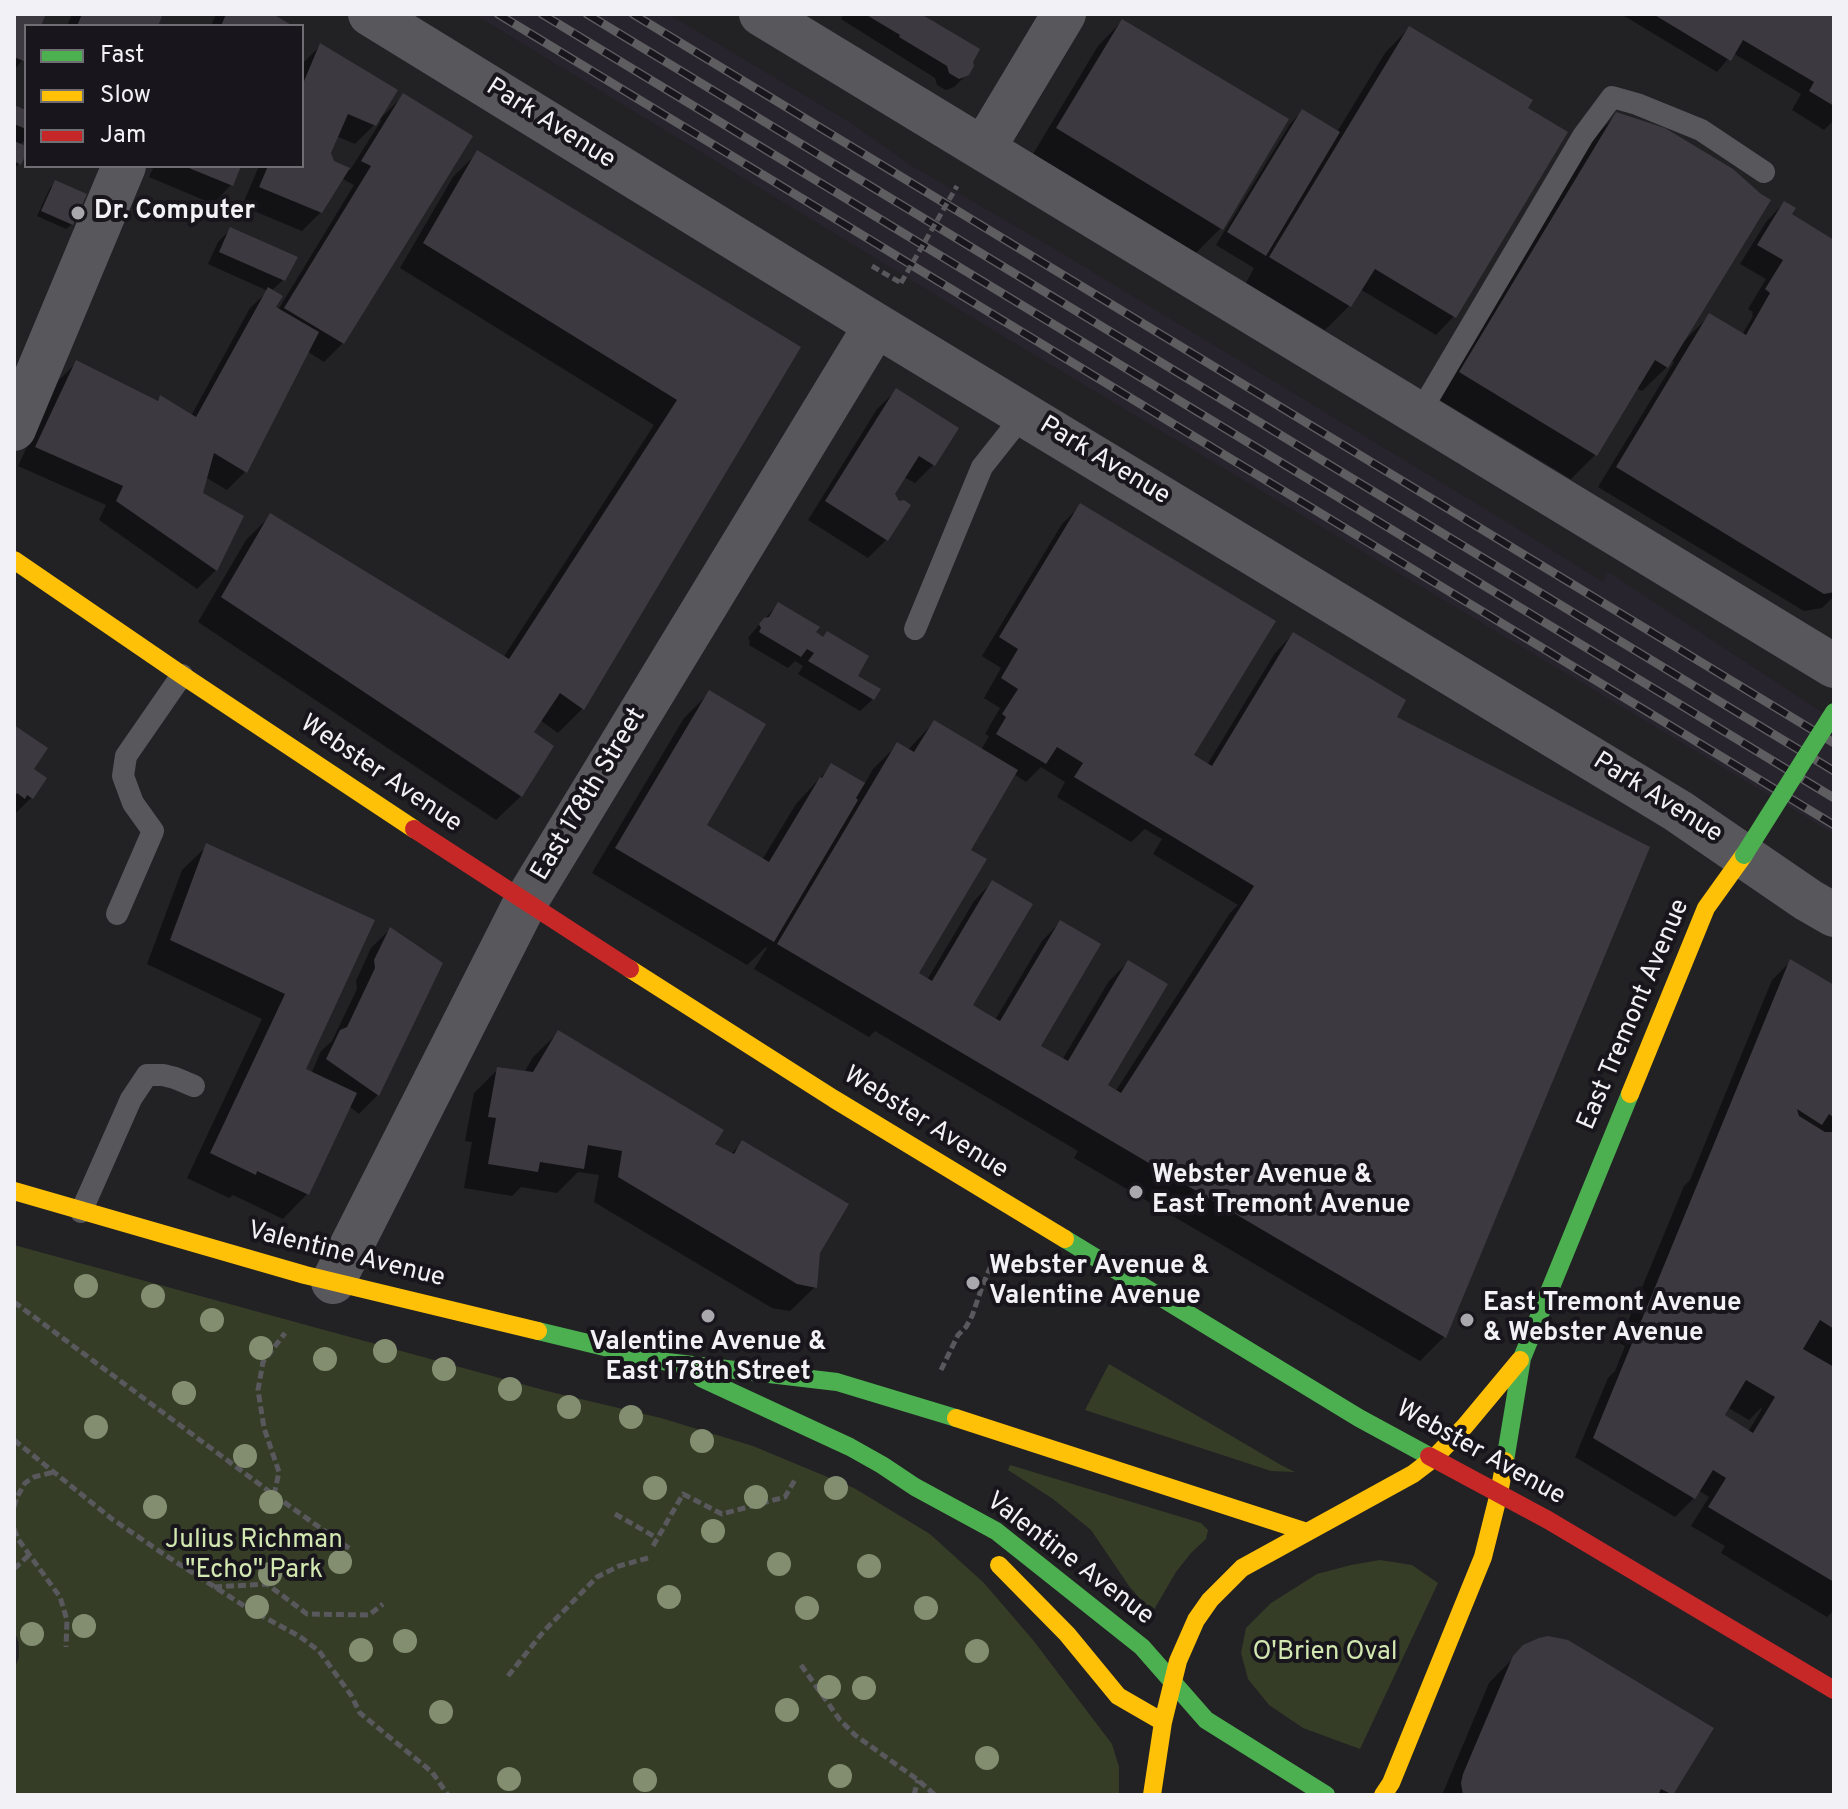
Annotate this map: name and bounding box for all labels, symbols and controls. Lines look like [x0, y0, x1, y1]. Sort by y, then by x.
legend [24, 24, 304, 168]
text: Fast [100, 41, 144, 71]
street label: Park Avenue [480, 73, 620, 177]
text: Slow [100, 81, 151, 111]
text: Jam [100, 121, 146, 151]
place label: Dr. Computer [94, 197, 255, 229]
marker: Dr. Computer [69, 204, 87, 222]
street label: Park Avenue [1033, 411, 1175, 513]
street label: East 178th Street [526, 703, 654, 887]
street label: Webster Avenue [293, 709, 467, 841]
street label: Park Avenue [1587, 747, 1727, 851]
street label: East Tremont Avenue [1572, 895, 1698, 1135]
street label: Webster Avenue [837, 1061, 1013, 1187]
place label: Webster Avenue & East Tremont Avenue [1152, 1161, 1410, 1222]
marker: Webster Avenue & East Tremont Avenue [1127, 1183, 1145, 1201]
street label: Valentine Avenue [244, 1216, 448, 1296]
place label: Webster Avenue & Valentine Avenue [989, 1252, 1209, 1314]
marker: Webster Avenue & Valentine Avenue [964, 1274, 982, 1292]
place label: East Tremont Avenue & Webster Avenue [1483, 1289, 1741, 1350]
marker: Valentine Avenue & East 178th Street [699, 1307, 717, 1325]
marker: East Tremont Avenue & Webster Avenue [1458, 1311, 1476, 1329]
place label: Valentine Avenue & East 178th Street [590, 1328, 826, 1390]
street label: Webster Avenue [1390, 1395, 1570, 1513]
street label: Valentine Avenue [979, 1487, 1159, 1633]
park label: Julius Richman "Echo" Park [165, 1526, 343, 1588]
park label: O'Brien Oval [1252, 1638, 1398, 1670]

